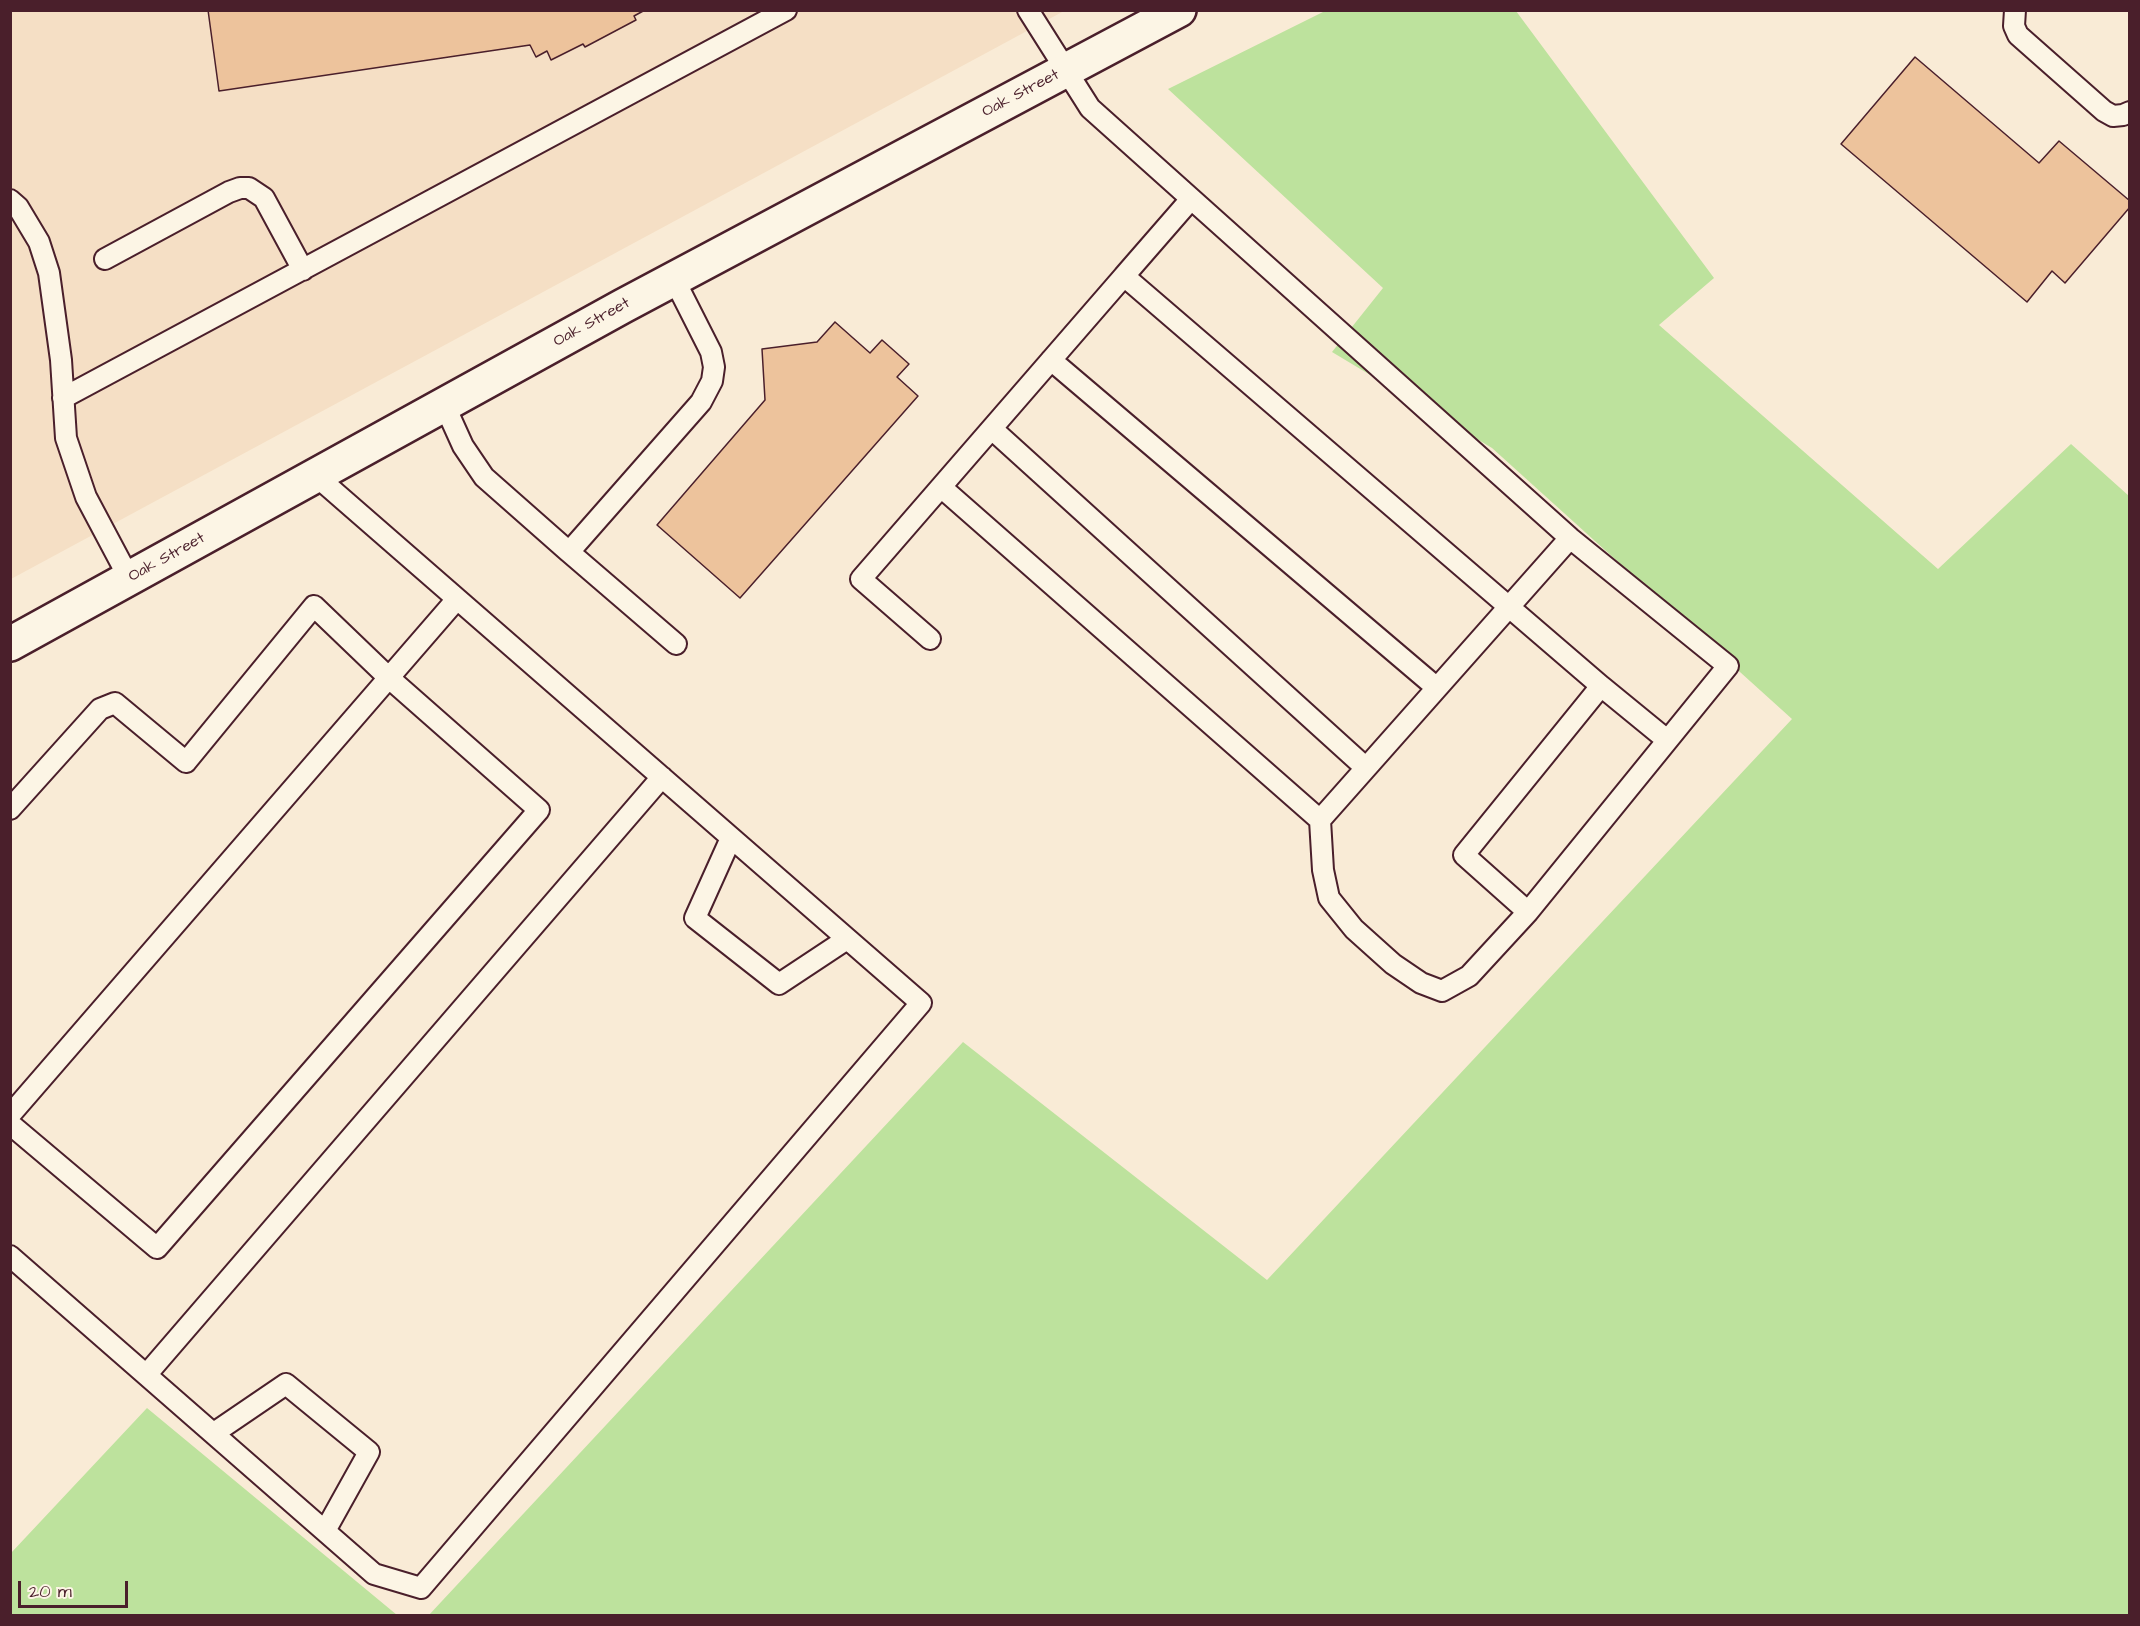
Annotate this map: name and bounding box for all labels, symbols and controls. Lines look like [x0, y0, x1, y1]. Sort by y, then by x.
street label: Oak Street [979, 66, 1063, 122]
street label: Oak Street [550, 294, 634, 352]
street label: Oak Street [125, 529, 209, 587]
scale bar [21, 1569, 130, 1607]
text: 20 m [29, 1579, 72, 1604]

